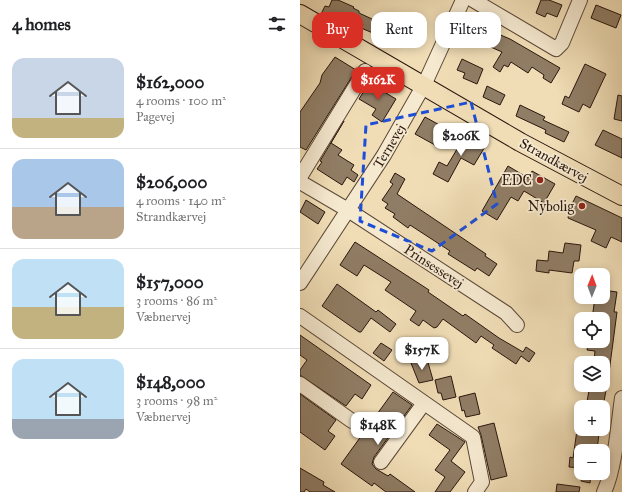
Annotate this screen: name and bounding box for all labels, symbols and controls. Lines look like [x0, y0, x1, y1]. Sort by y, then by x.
chip: Buy [312, 12, 363, 48]
chip: Rent [371, 12, 427, 48]
chip: Filters [435, 12, 501, 48]
icon: filters [266, 13, 288, 35]
text: 4 homes [12, 14, 71, 35]
pin: $162K [350, 67, 406, 101]
text: $162,000 [136, 72, 204, 93]
text: $162K [360, 72, 396, 88]
icon: home [44, 74, 92, 122]
text: 4 rooms · 100 m² [136, 93, 226, 109]
text: Pagevej [136, 109, 175, 125]
street label: Ternevej [370, 121, 409, 171]
pin: $206K [433, 123, 489, 157]
text: $206K [442, 128, 480, 144]
street label: Strandkærvej [517, 135, 591, 186]
text: $206,000 [136, 172, 207, 193]
place label: EDC [501, 172, 532, 189]
icon: home [44, 175, 92, 223]
marker: EDC [535, 175, 545, 185]
text: 4 rooms · 140 m² [136, 193, 226, 209]
place label: Nybolig [528, 198, 574, 215]
marker: Nybolig [577, 201, 587, 211]
text: Strandkærvej [136, 209, 206, 225]
street label: Prinsessevej [401, 241, 467, 292]
north arrow [574, 268, 610, 304]
map controls [574, 268, 610, 480]
text: $157,000 [136, 272, 204, 293]
icon: home [44, 275, 92, 323]
text: 3 rooms · 86 m² [136, 293, 217, 309]
text: Væbnervej [136, 309, 191, 325]
button: locate [574, 312, 610, 348]
pin: $157K [394, 337, 450, 371]
text: $157K [404, 342, 440, 358]
button: layers [574, 356, 610, 392]
text: $148,000 [136, 372, 206, 393]
icon: home [44, 375, 92, 423]
text: 3 rooms · 98 m² [136, 393, 218, 409]
button: + [574, 400, 610, 436]
text: Væbnervej [136, 409, 191, 425]
pin: $148K [350, 412, 406, 446]
text: $148K [360, 417, 396, 433]
button: − [574, 444, 610, 480]

